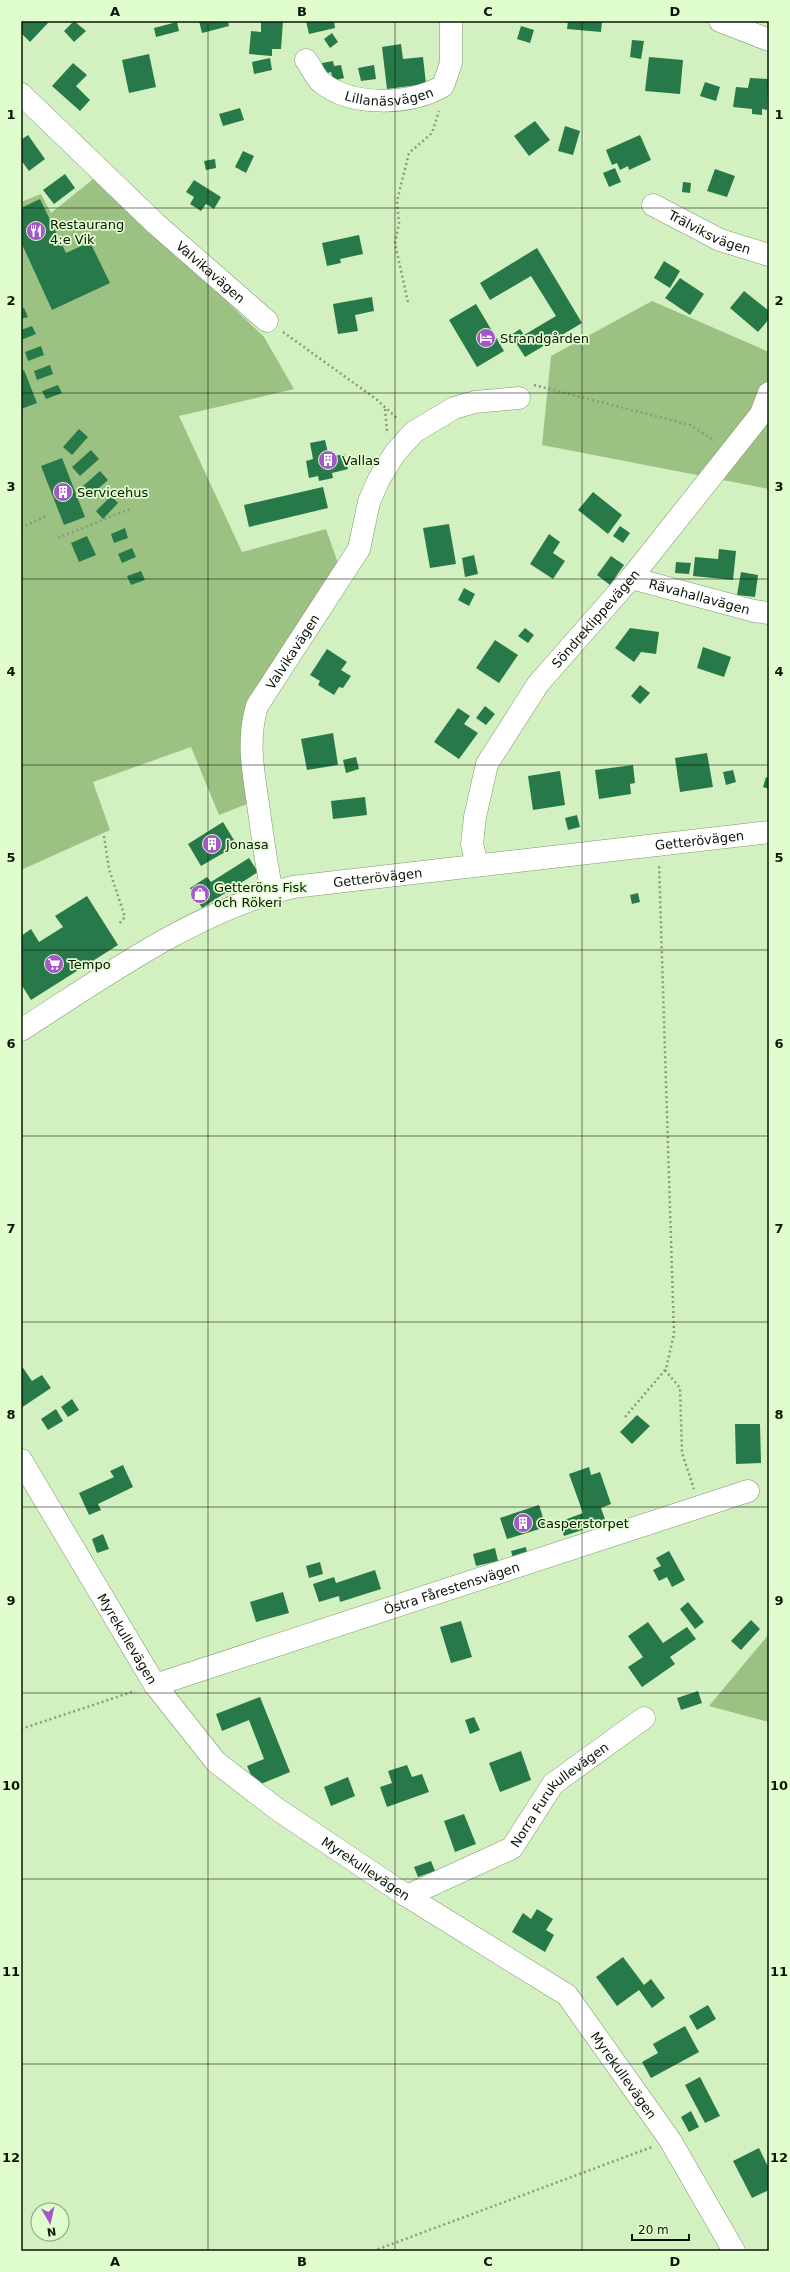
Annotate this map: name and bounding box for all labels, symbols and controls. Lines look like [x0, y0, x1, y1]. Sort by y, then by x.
text: A [110, 4, 120, 19]
text: B [297, 4, 307, 19]
text: C [483, 4, 493, 19]
text: D [670, 4, 681, 19]
street label: Lillanäsvägen [343, 84, 435, 108]
text: 1 [6, 107, 16, 122]
text: 1 [774, 107, 784, 122]
street label: Trälviksvägen [665, 206, 753, 256]
place label: Restaurang 4:e Vik [50, 217, 124, 247]
restaurant icon: Restaurang 4:e Vik [25, 220, 47, 242]
street label: Valvikavägen [173, 238, 248, 306]
text: 2 [6, 293, 16, 308]
text: 2 [774, 293, 784, 308]
hotel icon: Strandgården [475, 327, 497, 349]
place label: Strandgården [500, 331, 589, 346]
building icon: Vallas [317, 449, 339, 471]
place label: Vallas [342, 453, 380, 468]
text: 3 [6, 479, 16, 494]
text: 3 [774, 479, 784, 494]
building icon: Servicehus [52, 481, 74, 503]
place label: Servicehus [77, 485, 149, 500]
street label: Söndreklippevägen [548, 567, 642, 671]
street label: Rävahallavägen [647, 576, 752, 617]
street label: Valvikavägen [263, 611, 322, 692]
text: 4 [6, 664, 16, 679]
text: 4 [774, 664, 784, 679]
street label: Getterövägen [654, 827, 745, 853]
building icon: Jonasa [201, 833, 223, 855]
place label: Jonasa [225, 837, 269, 852]
text: 5 [6, 850, 16, 865]
text: 5 [774, 850, 784, 865]
street label: Getterövägen [332, 865, 423, 890]
place label: Getteröns Fisk och Rökeri [214, 880, 307, 910]
shop icon: Getteröns Fisk och Rökeri [189, 883, 211, 905]
supermarket icon: Tempo [43, 953, 65, 975]
place label: Tempo [67, 957, 111, 972]
text: 6 [6, 1036, 16, 1051]
text: 6 [774, 1036, 784, 1051]
text: 7 [6, 1221, 16, 1236]
text: 7 [774, 1221, 784, 1236]
text: 8 [6, 1407, 16, 1422]
text: 8 [774, 1407, 784, 1422]
building icon: Casperstorpet [512, 1512, 534, 1534]
place label: Casperstorpet [537, 1516, 629, 1531]
street label: Östra Fårestensvägen [381, 1559, 521, 1617]
street label: Myrekullevägen [95, 1591, 160, 1687]
text: 9 [6, 1593, 16, 1608]
text: 9 [774, 1593, 784, 1608]
street label: Norra Furukullevägen [507, 1739, 611, 1850]
text: 10 [2, 1778, 20, 1793]
text: 10 [770, 1778, 788, 1793]
street label: Myrekullevägen [319, 1834, 413, 1903]
text: 11 [2, 1964, 20, 1979]
text: 11 [770, 1964, 788, 1979]
street label: Myrekullevägen [588, 2029, 660, 2121]
text: 12 [2, 2150, 20, 2165]
text: 12 [770, 2150, 788, 2165]
north arrow [30, 2202, 70, 2242]
scale bar [632, 2216, 689, 2242]
text: 20 m [638, 2223, 669, 2237]
text: N [46, 2224, 57, 2239]
text: A [110, 2254, 120, 2269]
text: B [297, 2254, 307, 2269]
text: C [483, 2254, 493, 2269]
text: D [670, 2254, 681, 2269]

